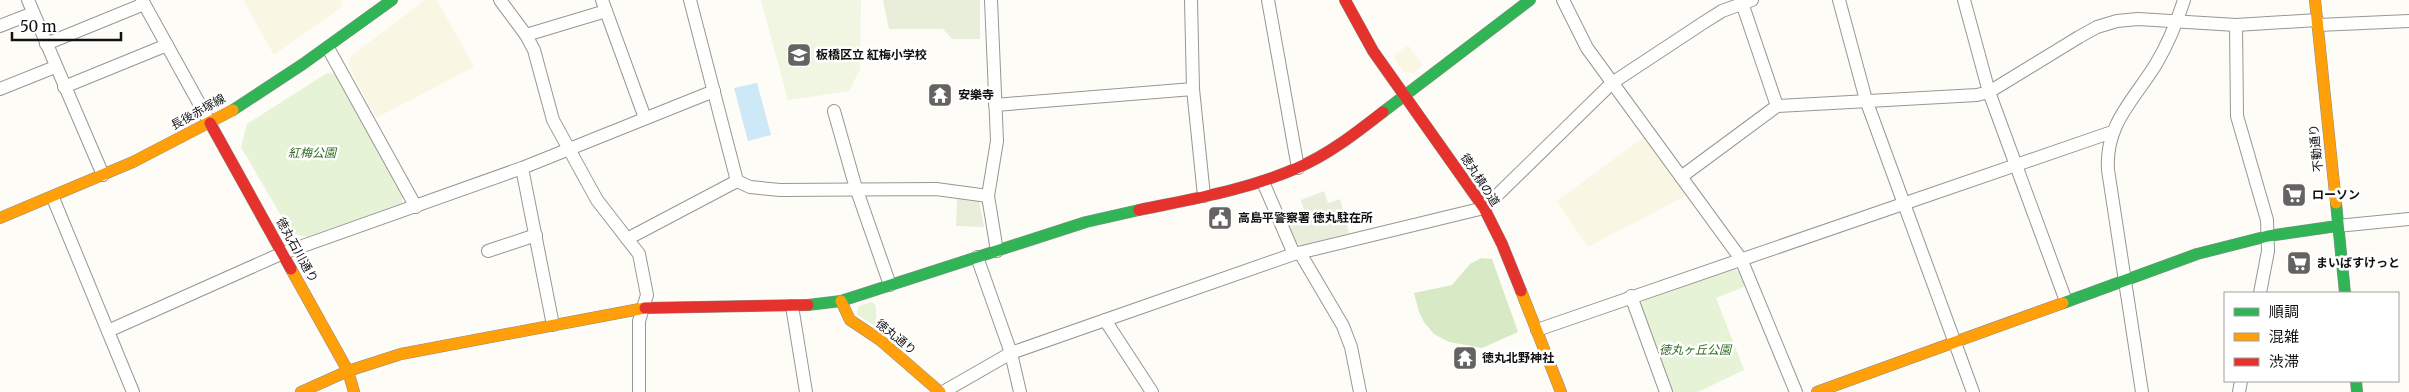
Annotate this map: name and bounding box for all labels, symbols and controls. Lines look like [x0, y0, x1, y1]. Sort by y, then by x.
scale bar [12, 10, 121, 42]
text: 50 m [20, 17, 57, 36]
school or university icon: 板橋区立 紅梅小学校 [786, 42, 812, 68]
place label: 板橋区立 紅梅小学校 [816, 47, 927, 62]
temple icon: 安樂寺 [927, 82, 953, 108]
place label: 安樂寺 [958, 87, 994, 102]
street label: 長後赤塚線 [168, 90, 228, 133]
street label: 不動通り [2306, 123, 2325, 173]
park label: 紅梅公園 [288, 145, 338, 160]
street label: 徳丸槙の道 [1458, 150, 1503, 209]
supermarket icon: ローソン [2281, 182, 2307, 208]
place label: ローソン [2312, 187, 2360, 202]
public building icon: 高島平警察署 徳丸駐在所 [1207, 205, 1233, 231]
place label: 高島平警察署 徳丸駐在所 [1238, 210, 1373, 225]
street label: 徳丸石川通り [273, 215, 321, 285]
supermarket icon: まいばすけっと [2286, 250, 2312, 276]
place label: まいばすけっと [2316, 255, 2400, 270]
legend [2224, 292, 2399, 382]
text: 順調 [2269, 302, 2299, 321]
street label: 徳丸通り [873, 316, 920, 358]
text: 混雑 [2269, 327, 2299, 346]
park label: 徳丸ヶ丘公園 [1659, 342, 1733, 357]
temple icon: 徳丸北野神社 [1452, 345, 1478, 371]
place label: 徳丸北野神社 [1482, 350, 1554, 365]
text: 渋滞 [2269, 352, 2299, 371]

